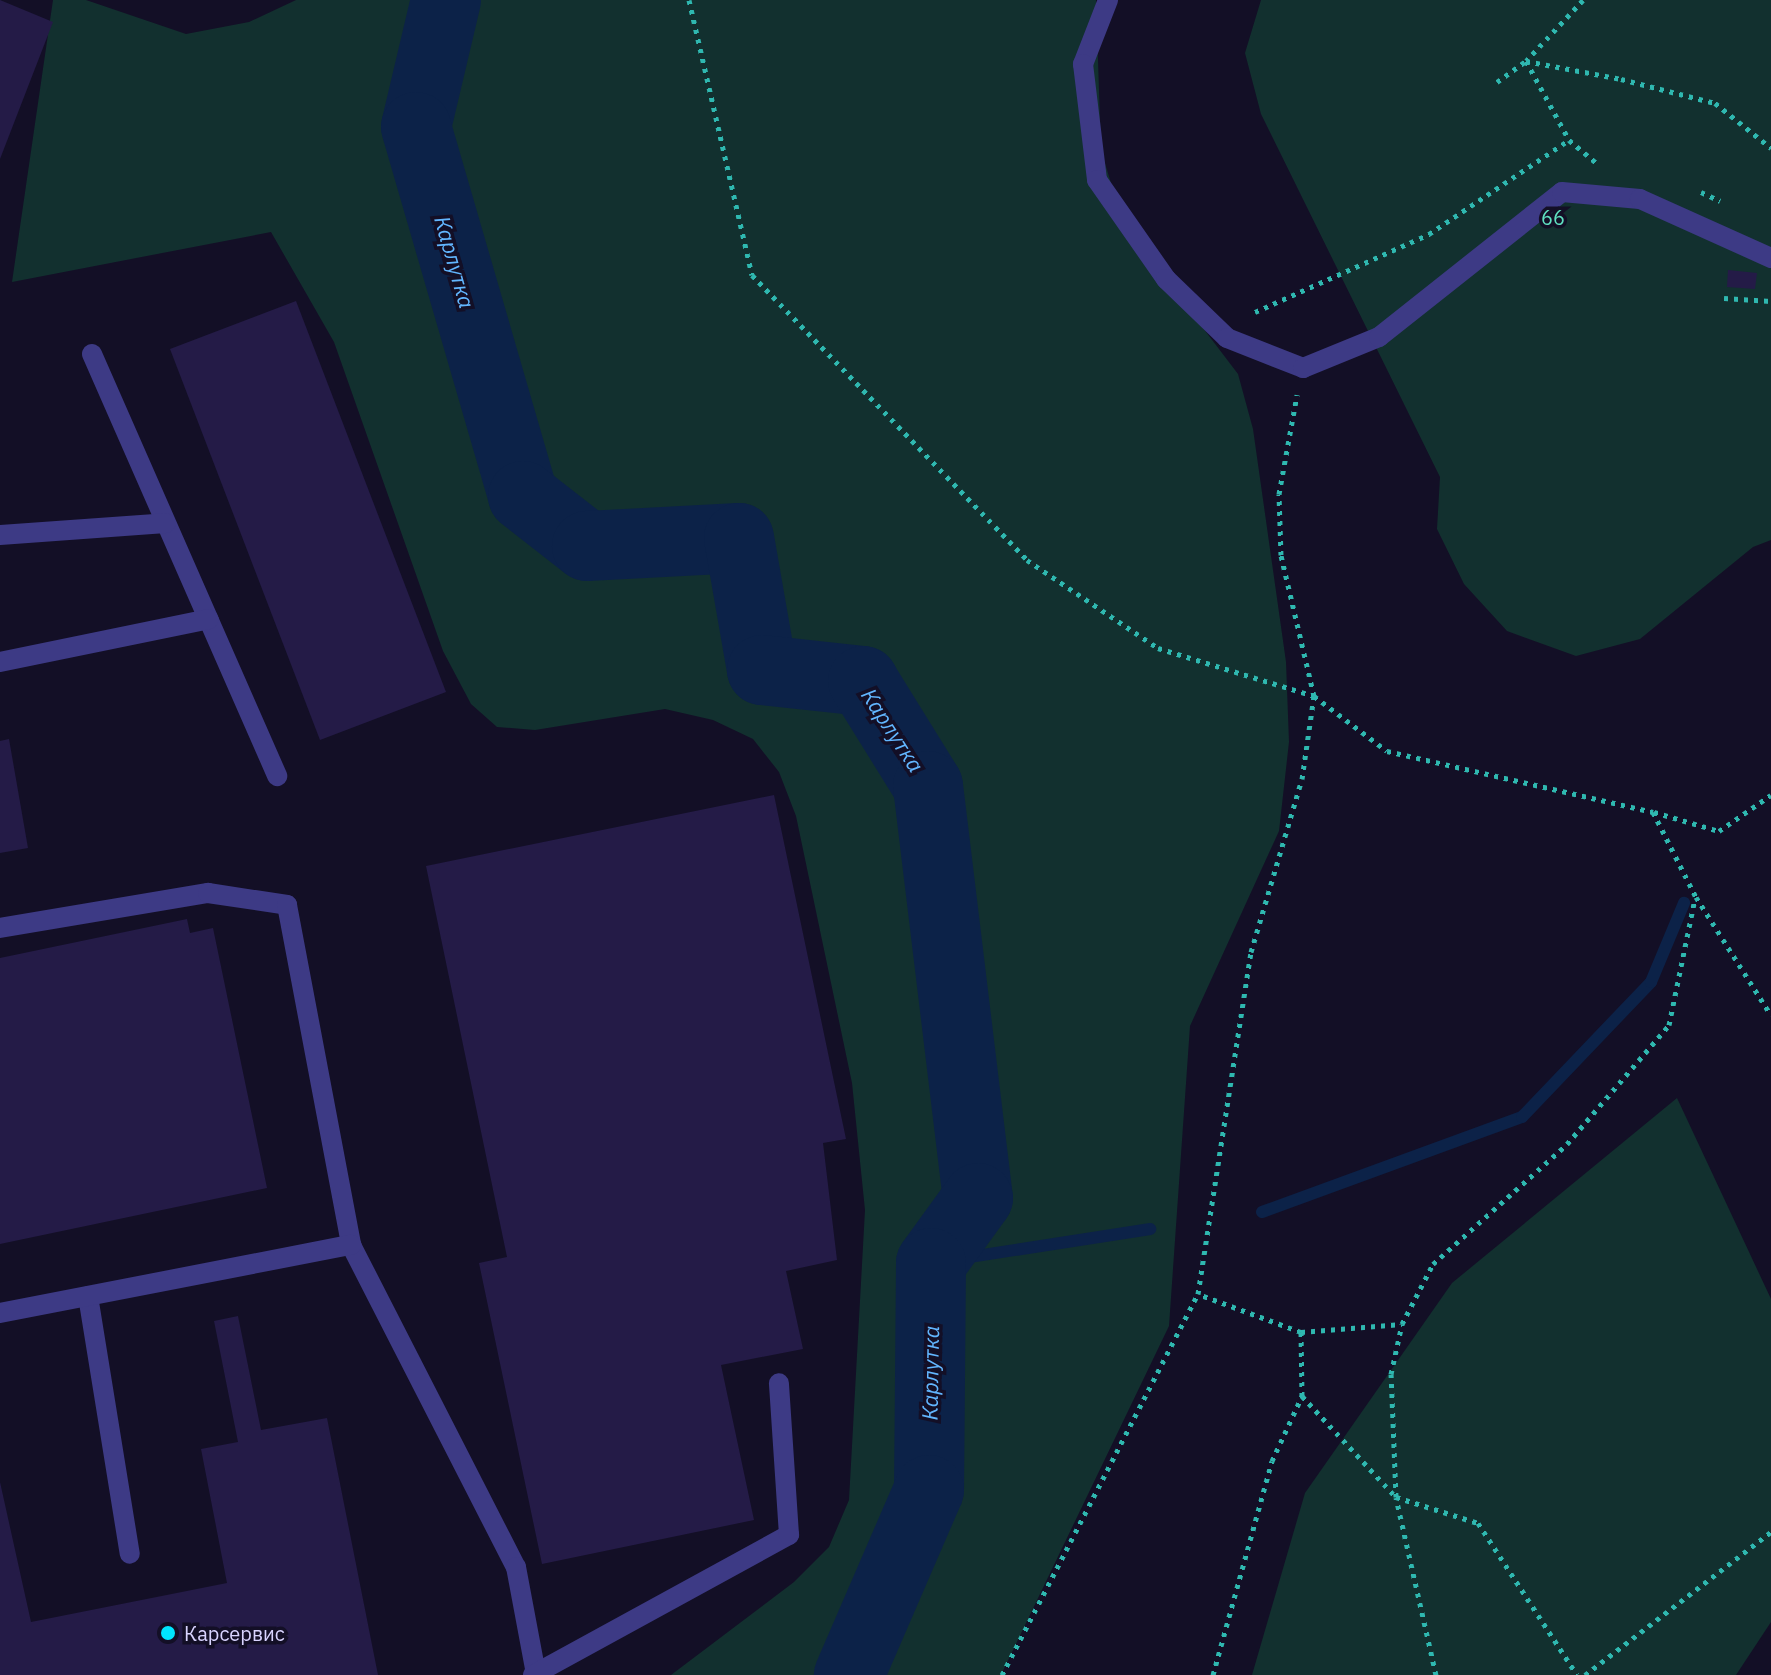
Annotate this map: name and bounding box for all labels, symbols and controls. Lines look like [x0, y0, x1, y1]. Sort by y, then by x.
park label: 66 [1541, 205, 1565, 229]
water label: Карлутка [429, 213, 481, 311]
water label: Карлутка [856, 683, 930, 777]
water label: Карлутка [916, 1325, 944, 1421]
place label: Карсервис [184, 1621, 285, 1645]
marker: Карсервис [159, 1624, 177, 1642]

